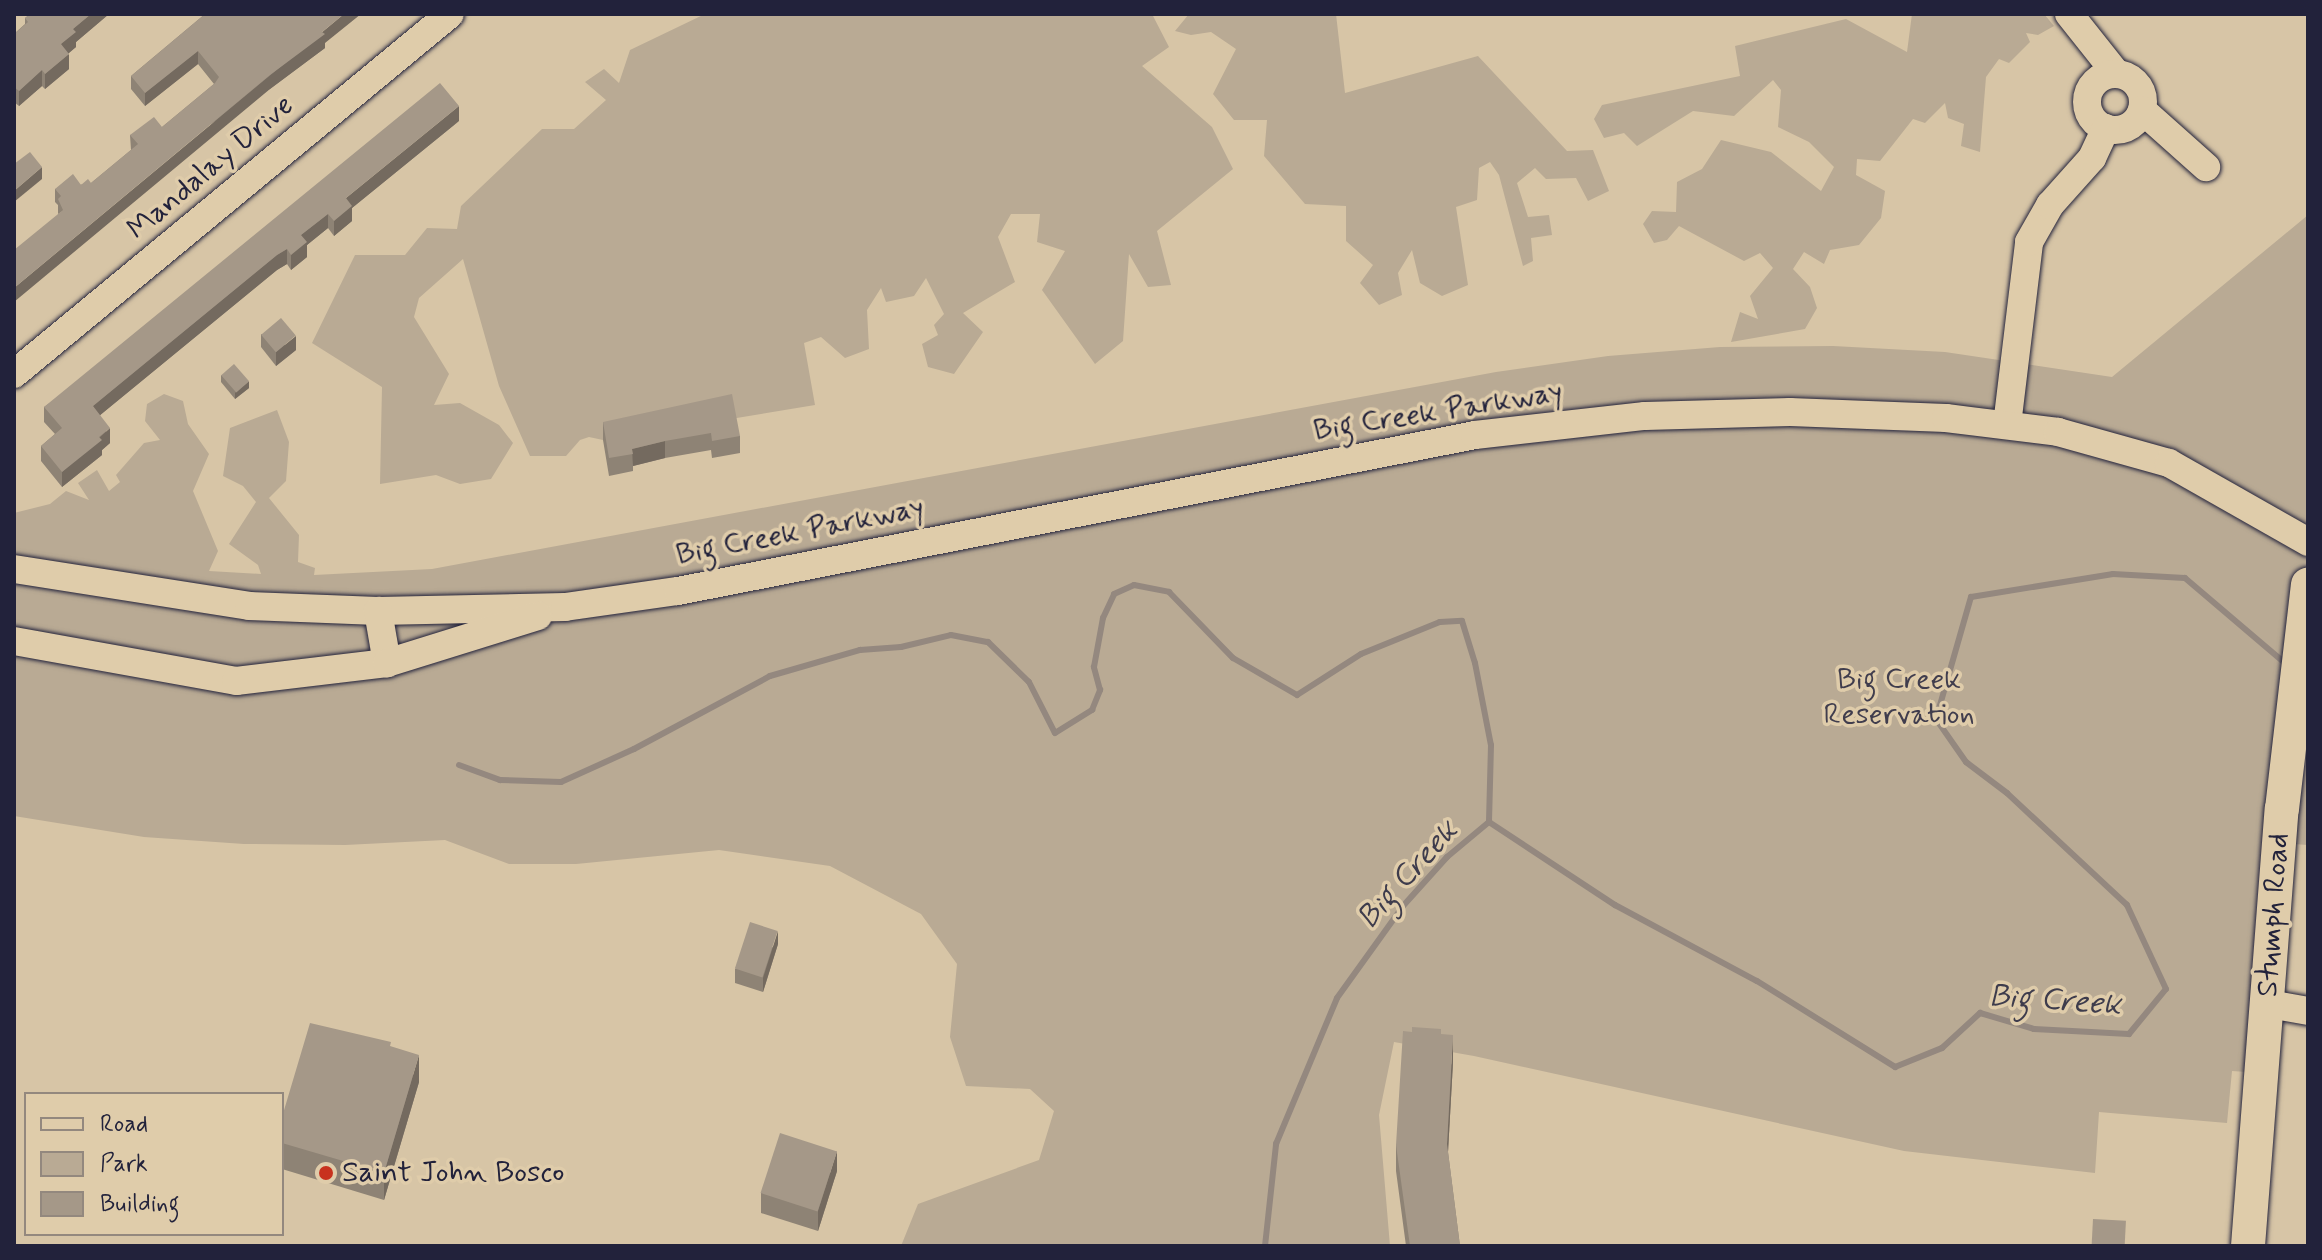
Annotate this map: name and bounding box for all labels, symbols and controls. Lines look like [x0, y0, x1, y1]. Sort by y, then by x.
street label: Mandalay Drive [121, 89, 301, 247]
street label: Big Creek Parkway [1316, 375, 1560, 449]
street label: Big Creek Parkway [678, 491, 922, 573]
park label: Big Creek Reservation [1823, 662, 1975, 732]
water label: Big Creek [1350, 813, 1466, 937]
street label: Stumph Road [2250, 832, 2298, 998]
water label: Big Creek [1988, 977, 2122, 1025]
legend [24, 1092, 284, 1236]
text: Road [100, 1109, 148, 1140]
text: Park [100, 1149, 148, 1180]
place label: Saint John Bosco [342, 1155, 564, 1191]
marker: Saint John Bosco [317, 1164, 335, 1182]
text: Building [100, 1189, 180, 1220]

